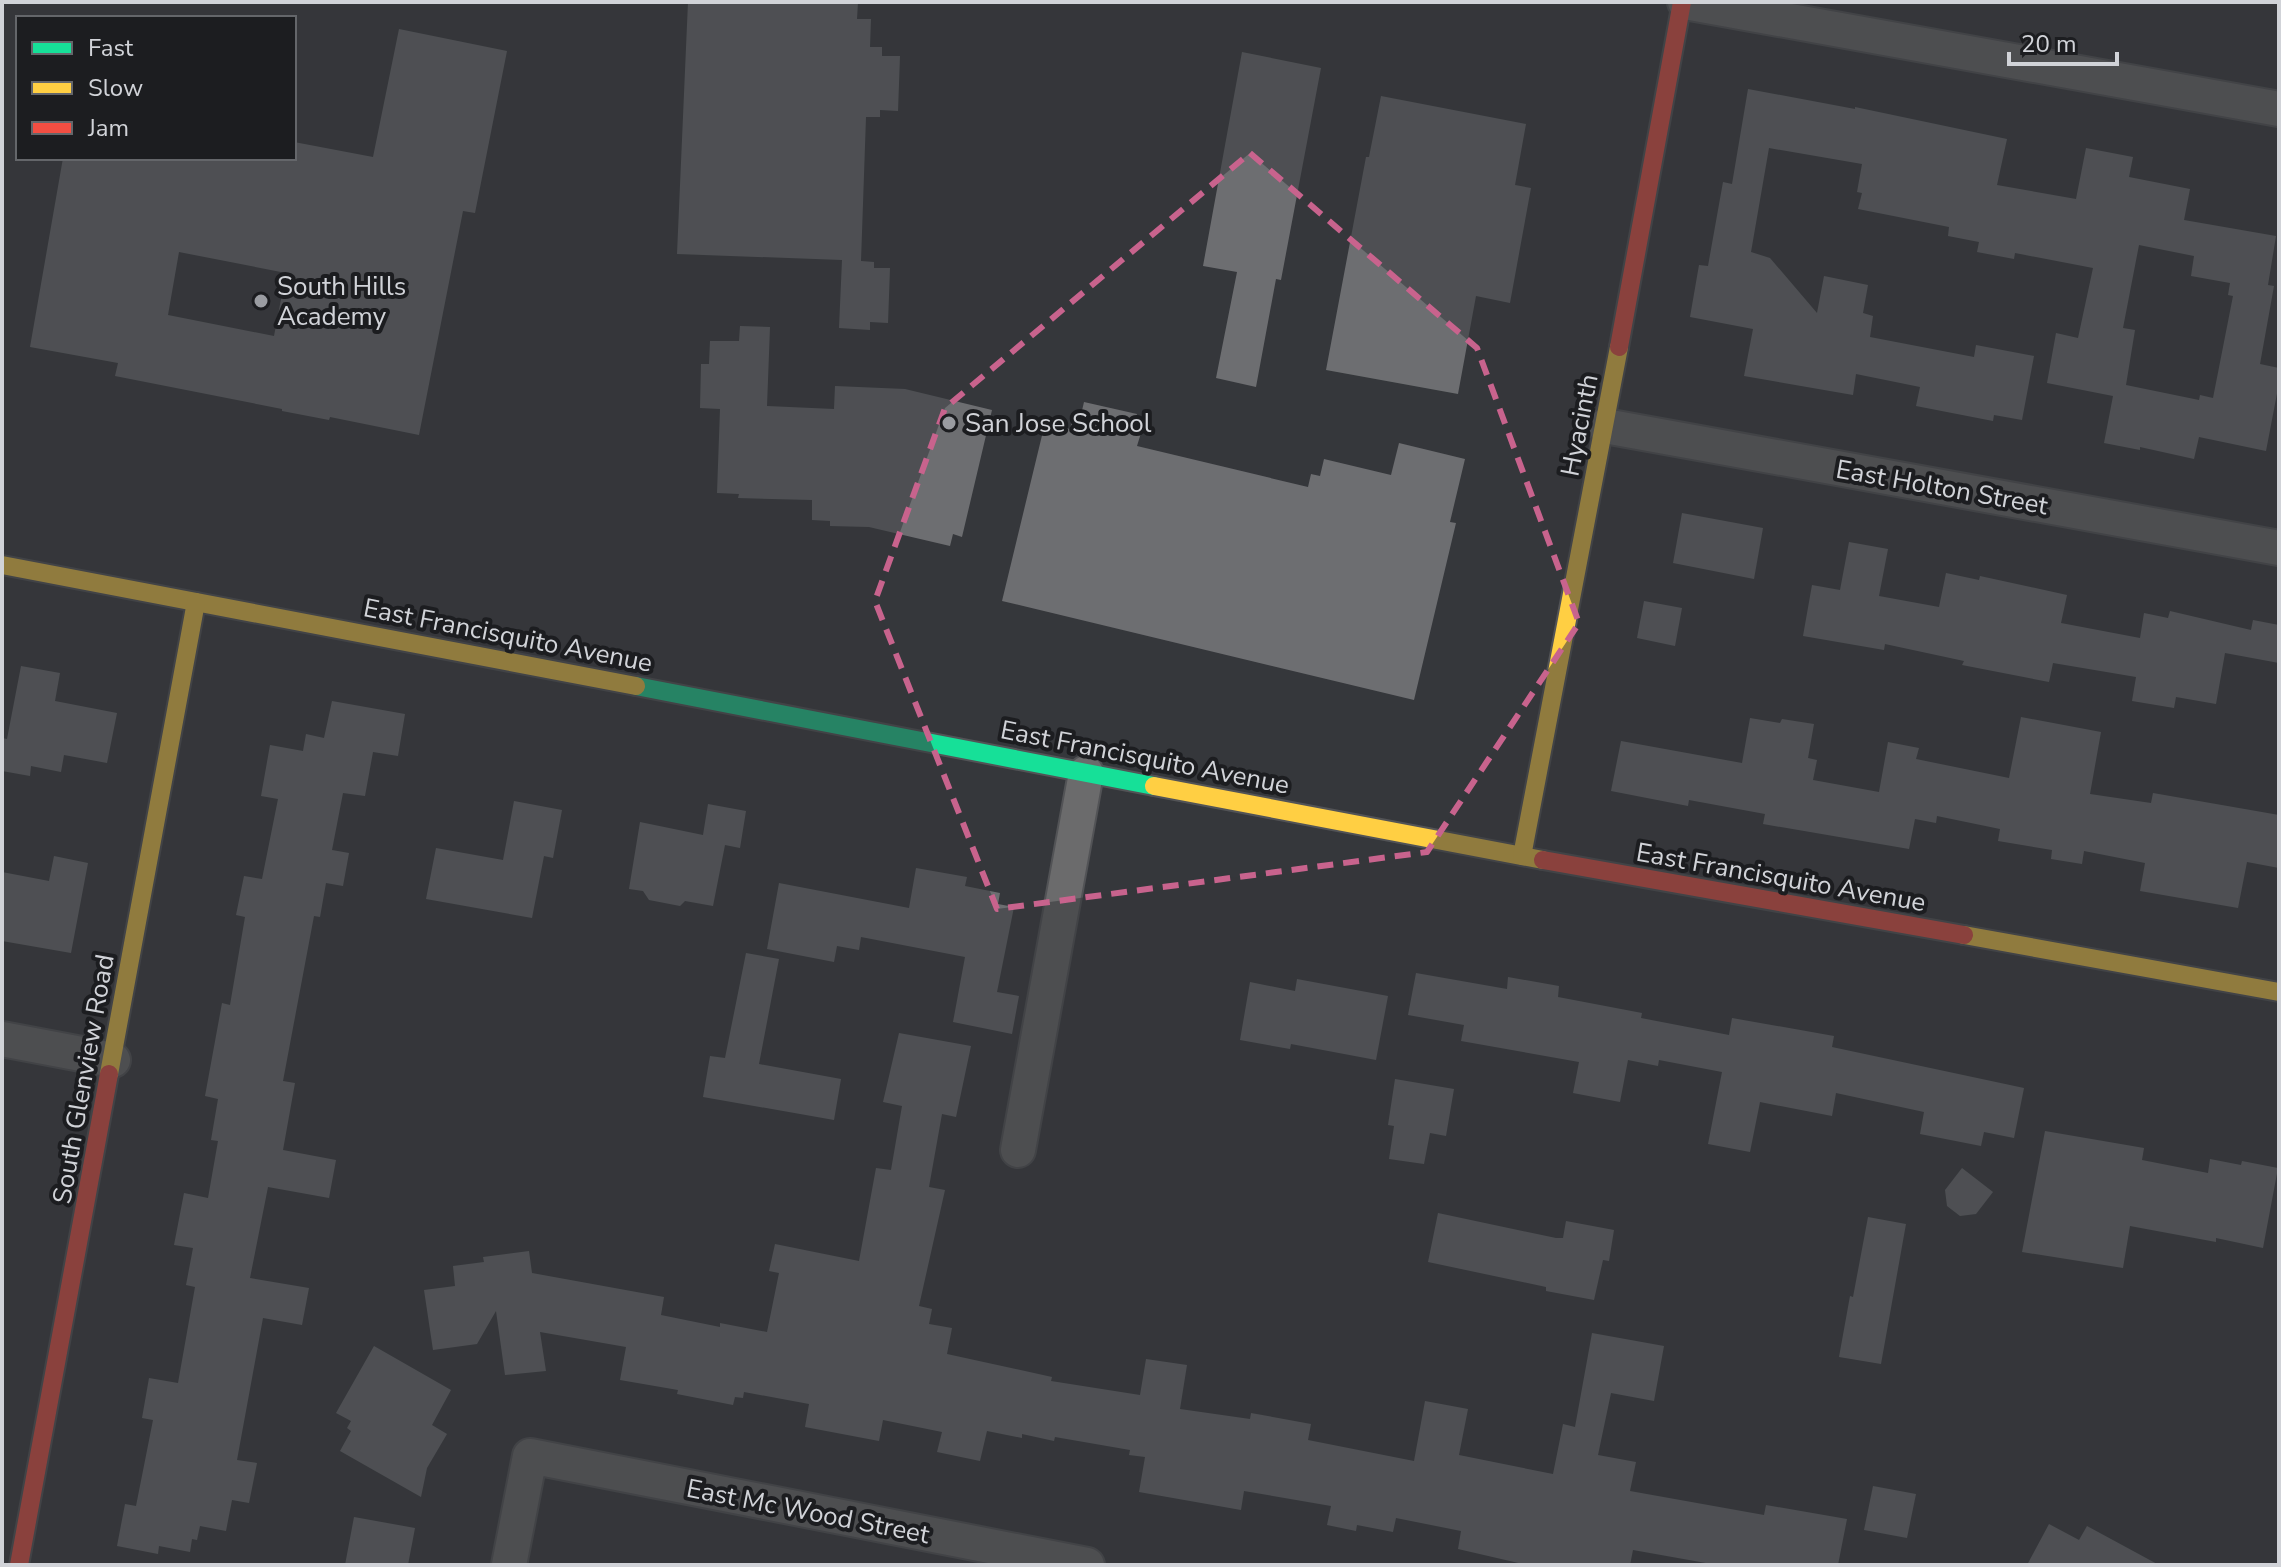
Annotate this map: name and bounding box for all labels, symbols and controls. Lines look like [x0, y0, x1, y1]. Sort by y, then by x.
legend [16, 16, 296, 160]
scale bar [2009, 16, 2117, 66]
text: 20 m [2021, 28, 2077, 60]
text: Fast [88, 32, 134, 64]
text: Slow [88, 72, 143, 104]
text: Jam [87, 112, 129, 144]
place label: South Hills Academy [277, 269, 406, 334]
marker: South Hills Academy [252, 292, 270, 310]
street label: Hyacinth [1552, 371, 1607, 479]
place label: San Jose School [965, 406, 1152, 441]
marker: San Jose School [940, 414, 958, 432]
street label: East Holton Street [1833, 452, 2051, 523]
street label: East Francisquito Avenue [360, 590, 655, 681]
street label: East Francisquito Avenue [997, 712, 1292, 803]
street label: East Francisquito Avenue [1633, 835, 1929, 920]
street label: South Glenview Road [44, 952, 123, 1207]
street label: East Mc Wood Street [684, 1471, 933, 1552]

